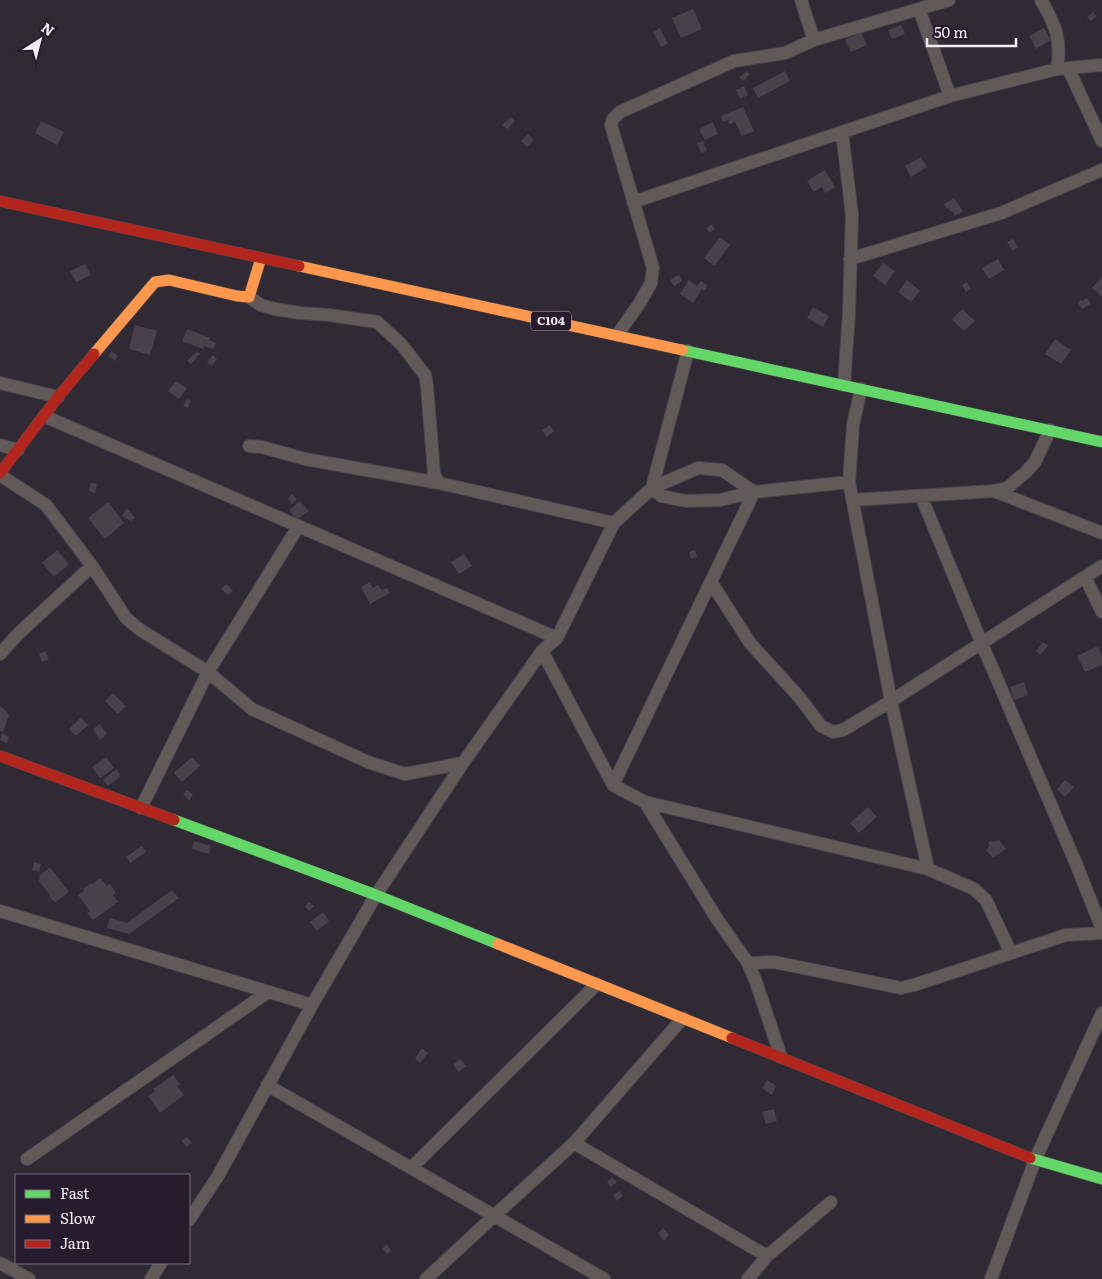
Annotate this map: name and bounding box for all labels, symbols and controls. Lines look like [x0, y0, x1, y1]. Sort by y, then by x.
north arrow [15, 15, 65, 65]
scale bar [927, 15, 1016, 47]
text: N [38, 17, 59, 40]
text: 50 m [934, 20, 968, 43]
road number: C104 [531, 312, 571, 331]
legend [15, 1174, 190, 1264]
text: Fast [60, 1181, 89, 1204]
text: Slow [60, 1206, 95, 1229]
text: Jam [60, 1231, 91, 1254]

